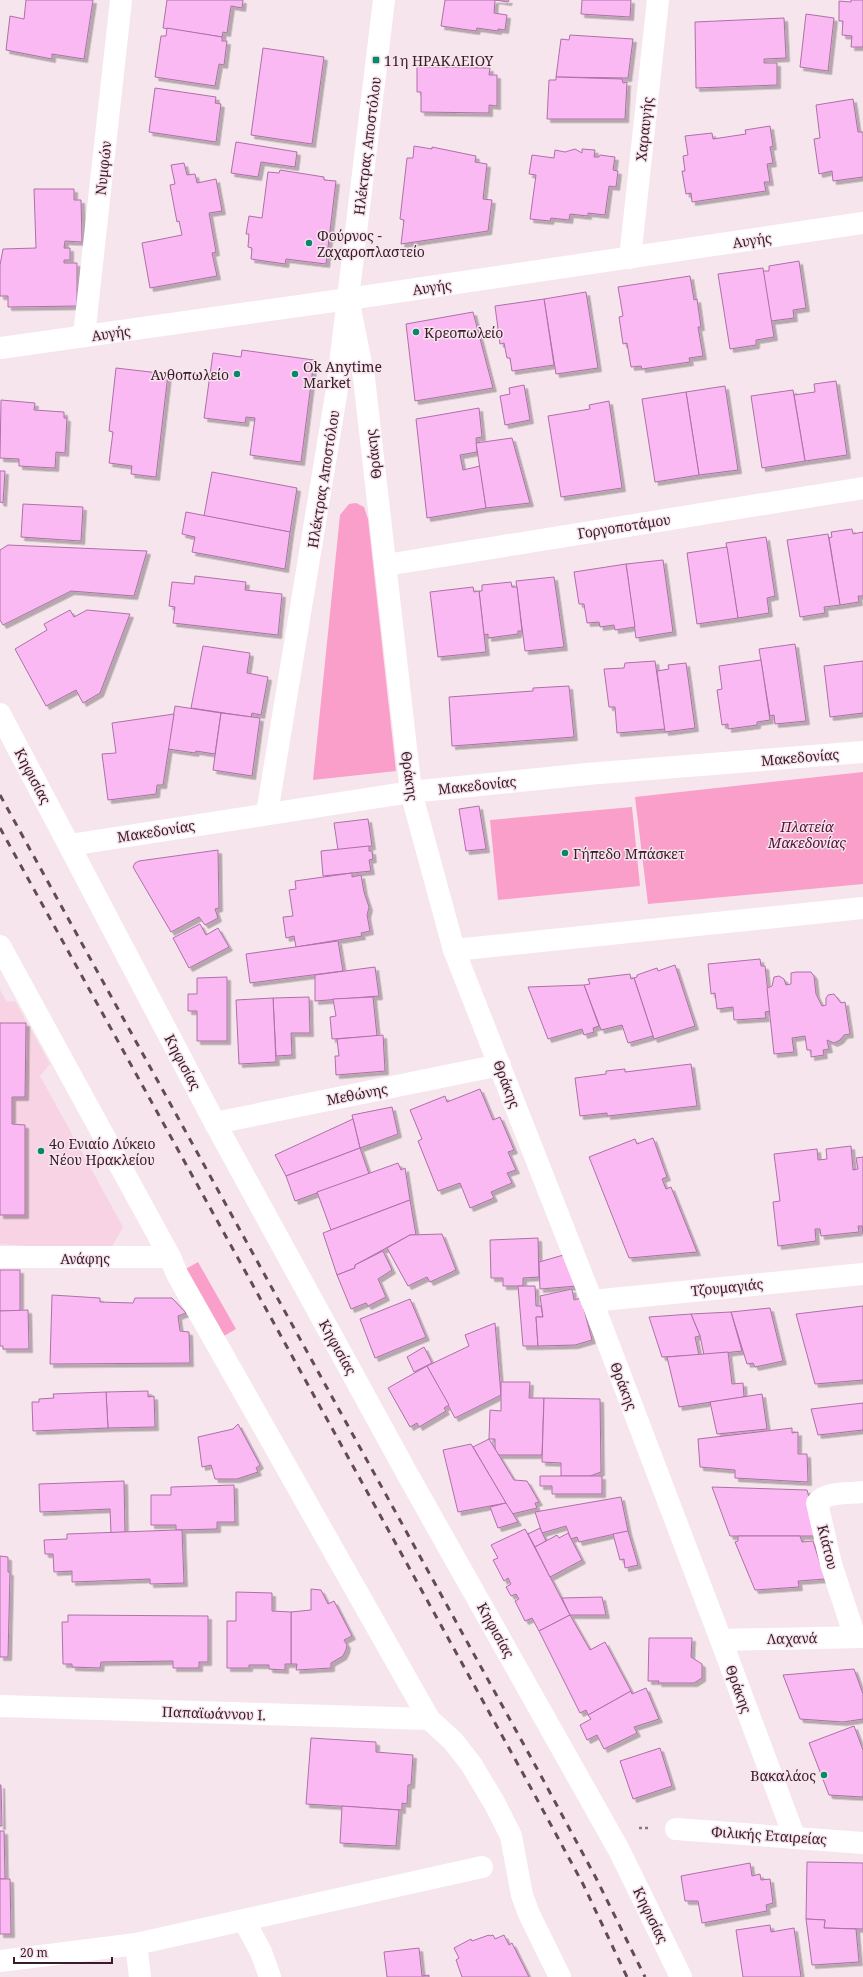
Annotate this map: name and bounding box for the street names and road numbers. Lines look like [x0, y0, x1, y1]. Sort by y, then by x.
street label: Ηλέκτρας Αποστόλου [349, 76, 385, 216]
street label: Χαραυγής [631, 95, 657, 162]
street label: Νυμφών [91, 140, 115, 196]
street label: Αυγής [731, 228, 773, 252]
street label: Αυγής [411, 275, 453, 299]
street label: Αυγής [90, 321, 132, 345]
street label: Ηλέκτρας Αποστόλου [303, 409, 343, 549]
street label: Θράκης [360, 428, 385, 480]
street label: Γοργοποτάμου [576, 509, 672, 543]
street label: Μακεδονίας [760, 744, 840, 770]
street label: Κηφισίας [10, 745, 56, 807]
street label: Θράκης [397, 750, 423, 802]
street label: Μακεδονίας [437, 771, 517, 799]
street label: Μακεδονίας [116, 815, 197, 847]
street label: Κηφισίας [160, 1031, 206, 1093]
street label: Θράκης [489, 1057, 525, 1111]
street label: Μεθώνης [325, 1079, 389, 1109]
street label: Ανάφης [60, 1249, 110, 1268]
street label: Τζουμαγιάς [690, 1274, 764, 1300]
street label: Κηφισίας [315, 1316, 361, 1378]
street label: Θράκης [606, 1359, 642, 1413]
street label: Κιάτου [813, 1523, 843, 1571]
street label: Κηφισίας [473, 1599, 519, 1661]
street label: Λαχανά [766, 1628, 818, 1648]
street label: Θράκης [722, 1662, 757, 1716]
street label: Παπαϊωάννου Ι. [162, 1702, 266, 1724]
street label: Φιλικής Εταιρείας [710, 1821, 828, 1849]
street label: Κηφισίας [629, 1884, 673, 1947]

